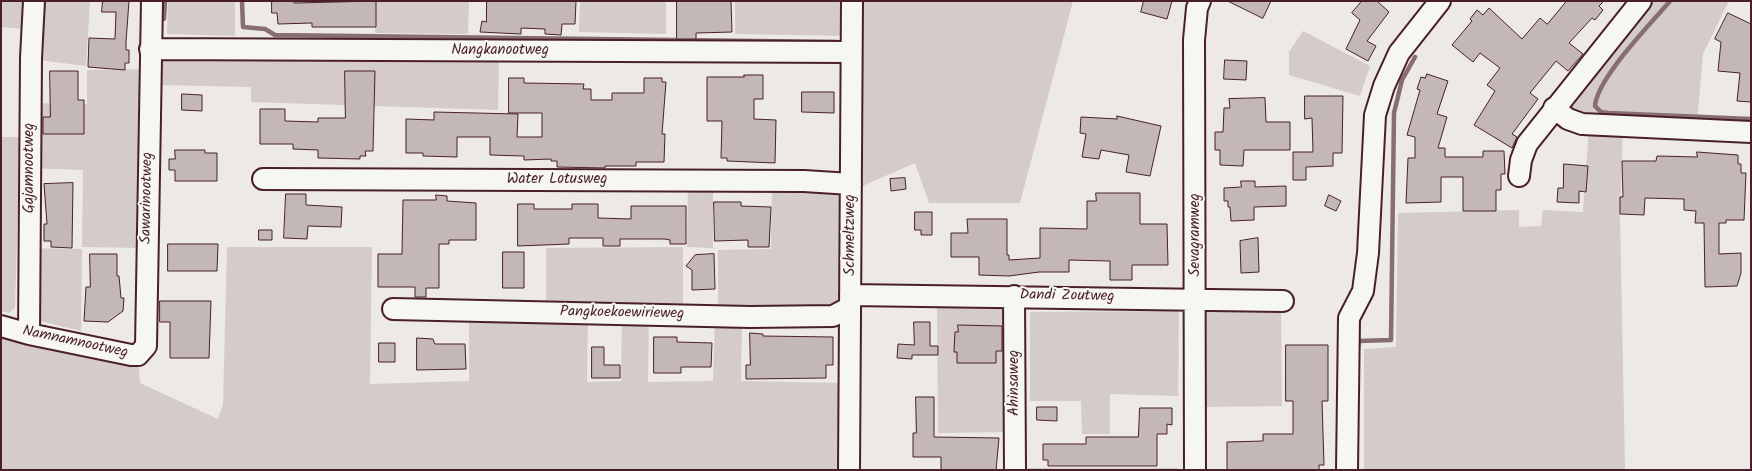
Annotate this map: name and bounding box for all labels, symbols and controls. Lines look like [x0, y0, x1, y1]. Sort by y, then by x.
street label: Nangkanootweg [451, 42, 549, 60]
street label: Gajamnootweg [21, 123, 39, 213]
street label: Sawarinootweg [138, 152, 158, 244]
street label: Water Lotusweg [507, 171, 607, 189]
street label: Sevagramweg [1187, 193, 1205, 277]
street label: Schmeltzweg [842, 194, 860, 276]
street label: Dandi Zoutweg [1019, 287, 1115, 307]
street label: Pangkoekoewirieweg [560, 304, 684, 324]
street label: Namnamnootweg [21, 323, 129, 363]
street label: Ahinsaweg [1006, 350, 1024, 416]

